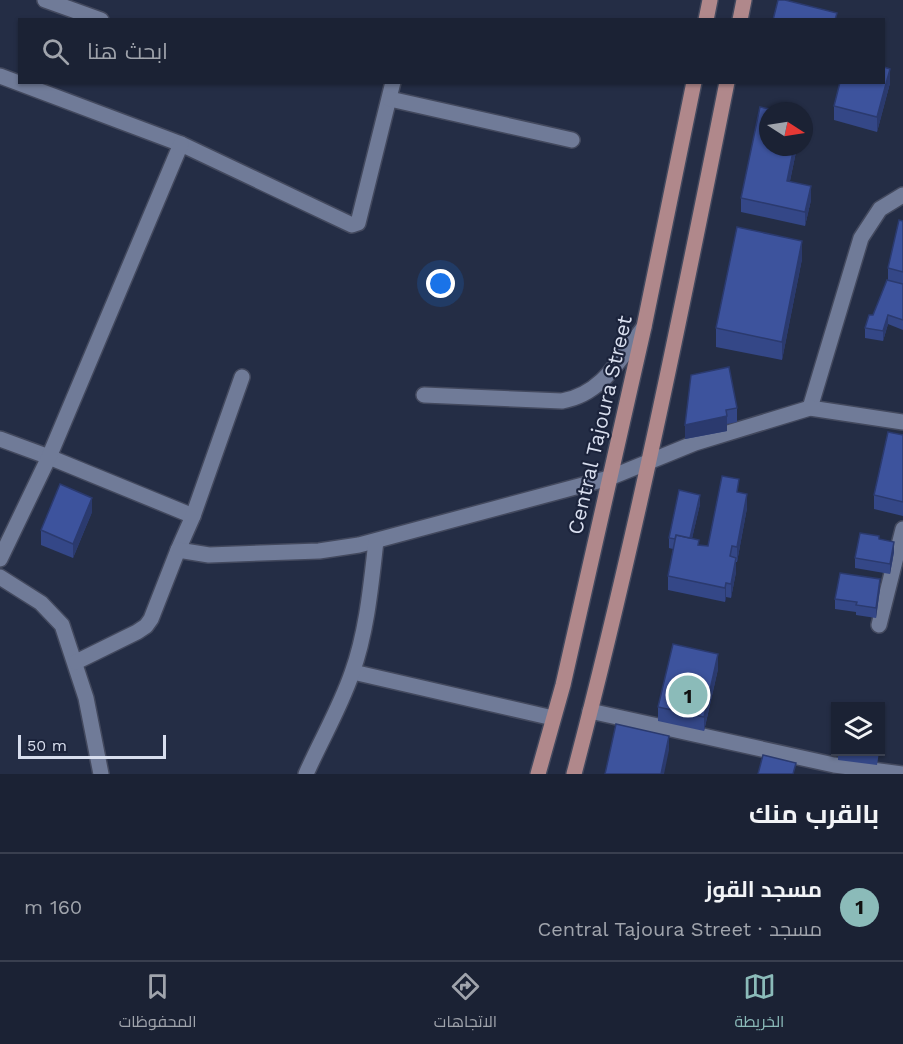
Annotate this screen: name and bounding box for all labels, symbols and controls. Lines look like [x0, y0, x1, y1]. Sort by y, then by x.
search box [18, 18, 885, 84]
icon: search [39, 35, 72, 68]
text: ابحث هنا [87, 39, 168, 64]
north arrow [759, 102, 813, 156]
your location [426, 269, 455, 298]
street label: Central Tajoura Street [562, 313, 637, 537]
pin: 1 [668, 672, 708, 718]
map controls [831, 702, 885, 756]
button: layers [831, 702, 885, 756]
scale bar [18, 732, 166, 760]
text: 50 m [27, 736, 67, 755]
text: بالقرب منك [749, 799, 879, 829]
text: مسجد القوز [705, 877, 822, 902]
text: 160 m [24, 895, 82, 919]
text: 1 [855, 895, 864, 919]
text: مسجد · Central Tajoura Street [537, 917, 822, 941]
tab: المحفوظات [119, 970, 197, 1036]
tab: الاتجاهات [434, 970, 497, 1036]
tab: الخريطة [734, 970, 784, 1036]

